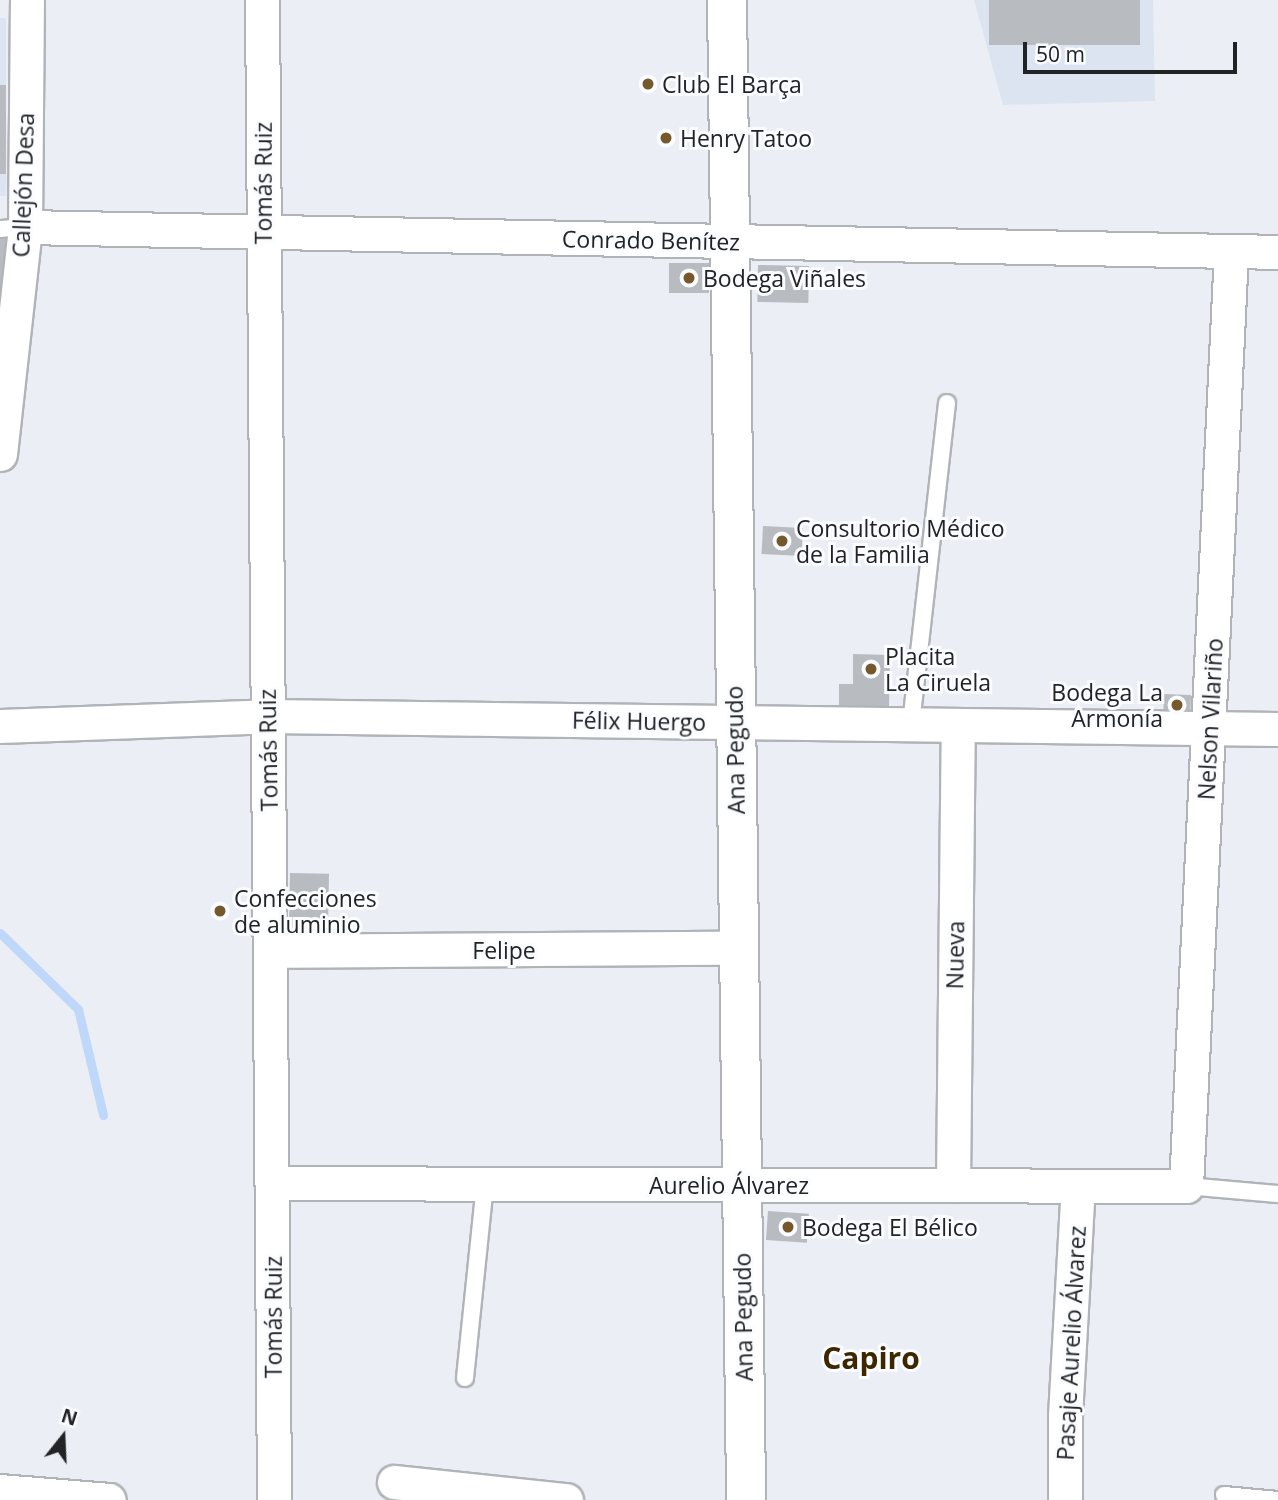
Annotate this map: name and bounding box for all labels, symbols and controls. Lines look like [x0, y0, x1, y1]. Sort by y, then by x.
scale bar [1026, 28, 1240, 72]
text: 50 m [1036, 40, 1085, 68]
place label: Club El Barça [662, 70, 802, 98]
marker: Club El Barça [640, 76, 656, 92]
street label: Callejón Desa [7, 112, 39, 258]
street label: Tomás Ruiz [249, 122, 277, 244]
place label: Henry Tatoo [680, 124, 812, 152]
marker: Henry Tatoo [658, 130, 674, 146]
street label: Conrado Benítez [562, 225, 740, 255]
place label: Bodega Viñales [703, 264, 866, 292]
marker: Bodega Viñales [681, 270, 697, 286]
place label: Consultorio Médico de la Familia [796, 514, 1005, 568]
marker: Consultorio Médico de la Familia [774, 533, 790, 549]
street label: Nelson Vilariño [1192, 637, 1228, 801]
place label: Placita La Ciruela [885, 642, 991, 696]
marker: Placita La Ciruela [863, 661, 879, 677]
place label: Bodega La Armonía [1051, 678, 1163, 732]
street label: Ana Pegudo [720, 685, 750, 815]
street label: Tomás Ruiz [253, 689, 283, 811]
marker: Bodega La Armonía [1169, 697, 1185, 713]
street label: Félix Huergo [572, 706, 706, 736]
place label: Confecciones de aluminio [234, 884, 377, 938]
marker: Confecciones de aluminio [212, 903, 228, 919]
street label: Nueva [941, 920, 969, 990]
street label: Felipe [472, 936, 536, 964]
street label: Aurelio Álvarez [649, 1171, 809, 1199]
place label: Bodega El Bélico [802, 1213, 978, 1241]
marker: Bodega El Bélico [780, 1219, 796, 1235]
street label: Pasaje Aurelio Álvarez [1051, 1225, 1091, 1461]
street label: Ana Pegudo [728, 1252, 758, 1382]
street label: Tomás Ruiz [259, 1256, 287, 1378]
district label: Capiro [822, 1340, 920, 1376]
north arrow [28, 1402, 98, 1472]
text: N [58, 1402, 81, 1432]

